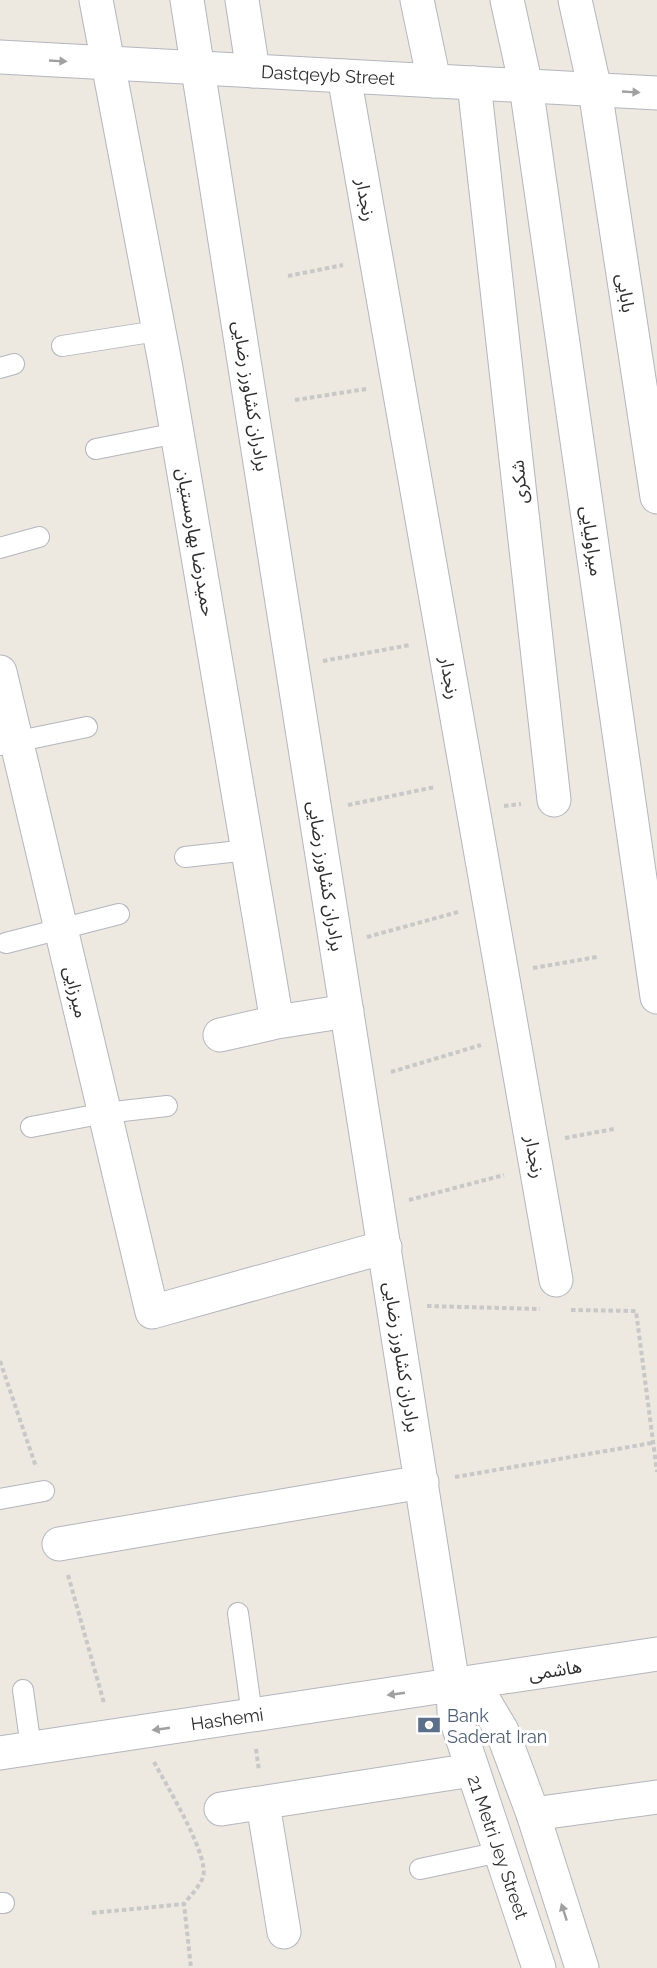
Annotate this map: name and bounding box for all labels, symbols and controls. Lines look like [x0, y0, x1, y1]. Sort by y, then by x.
one-way arrow [49, 56, 68, 65]
street label: Dastqeyb Street [261, 61, 395, 89]
one-way arrow [621, 87, 640, 96]
street label: رنجدار [351, 176, 380, 223]
street label: بابایی [612, 272, 639, 314]
street label: برادران کشاورز رضایی [228, 319, 273, 473]
street label: شکری [506, 459, 533, 505]
street label: حمیدرضا بهارمستیان [172, 466, 219, 618]
street label: میراولیایی [576, 505, 607, 577]
street label: رنجدار [435, 654, 464, 701]
street label: برادران کشاورز رضایی [303, 799, 348, 953]
street label: میرزایی [59, 964, 92, 1020]
street label: رنجدار [520, 1133, 549, 1180]
street label: برادران کشاورز رضایی [379, 1280, 424, 1434]
street label: هاشمی [527, 1655, 583, 1686]
one-way arrow [386, 1689, 405, 1698]
street label: Hashemi [189, 1704, 265, 1734]
place label: Bank Saderat Iran [447, 1705, 547, 1747]
bank icon: Bank Saderat Iran [416, 1712, 442, 1738]
one-way arrow [152, 1724, 171, 1733]
street label: 21 Metri Jey Street [464, 1772, 532, 1922]
one-way arrow [559, 1903, 568, 1921]

